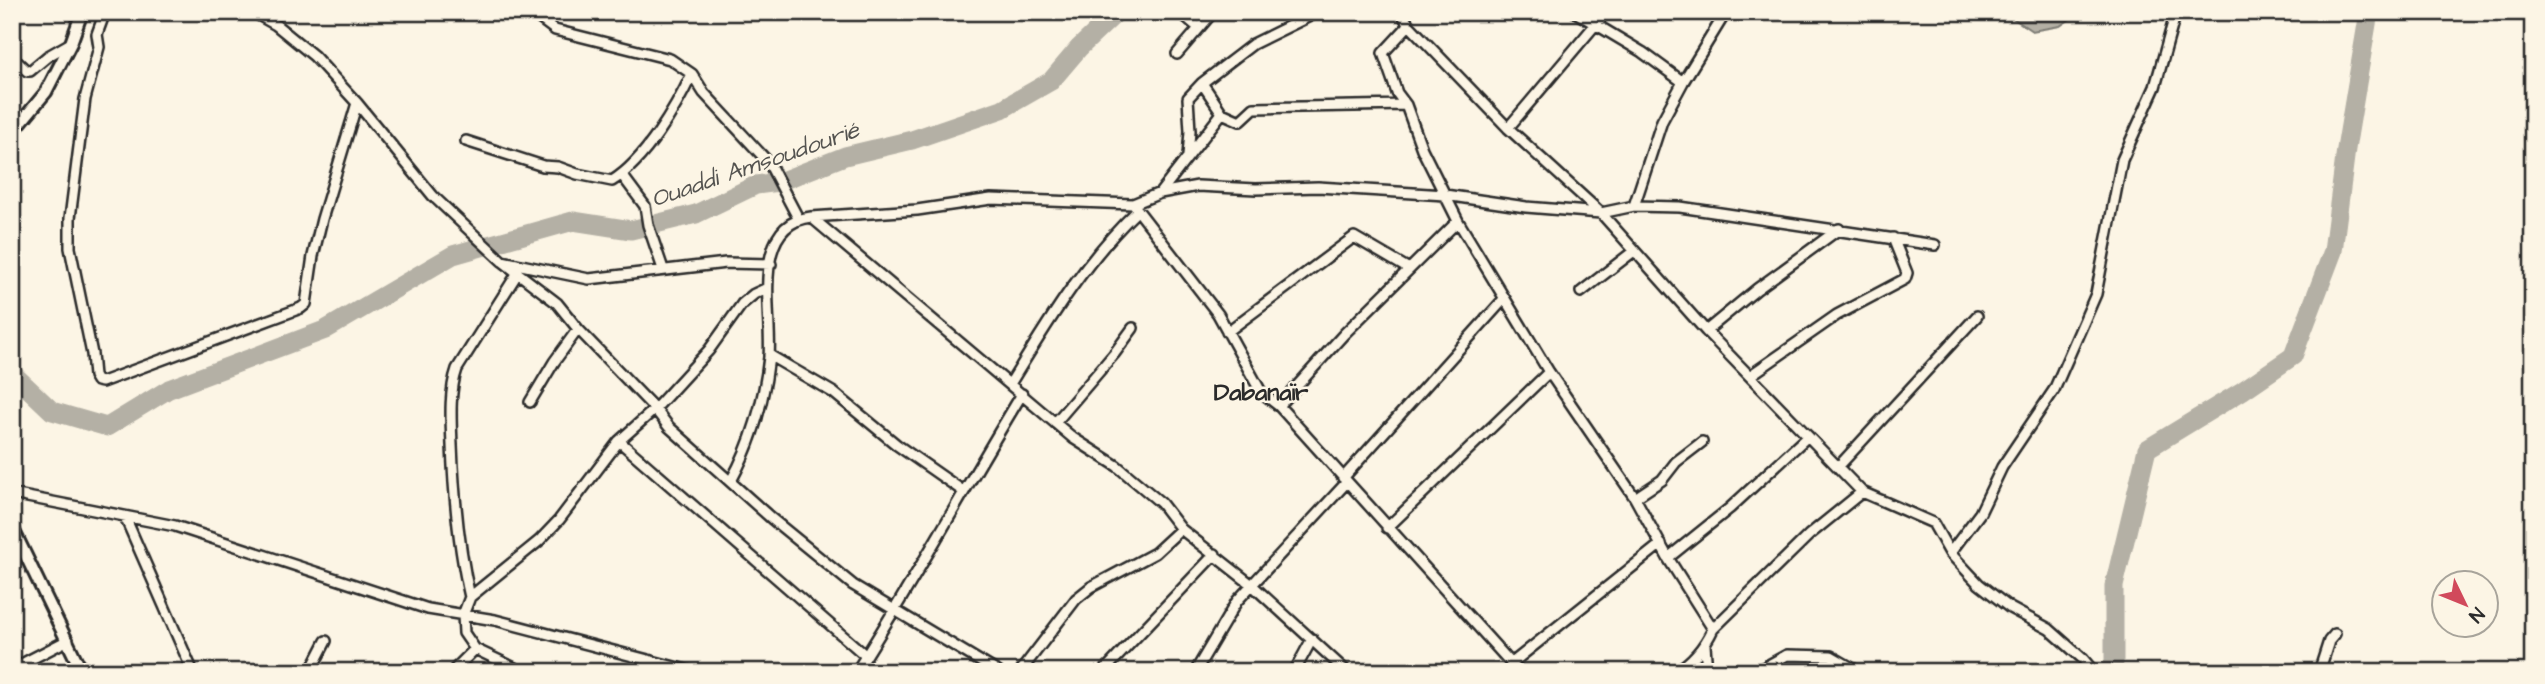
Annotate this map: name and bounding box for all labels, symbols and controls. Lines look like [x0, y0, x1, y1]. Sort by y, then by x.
water label: Ouaddi Amsoudourié [647, 113, 865, 217]
district label: Dabanaïr [1214, 376, 1309, 410]
north arrow [2430, 568, 2500, 638]
text: N [2462, 601, 2490, 628]

